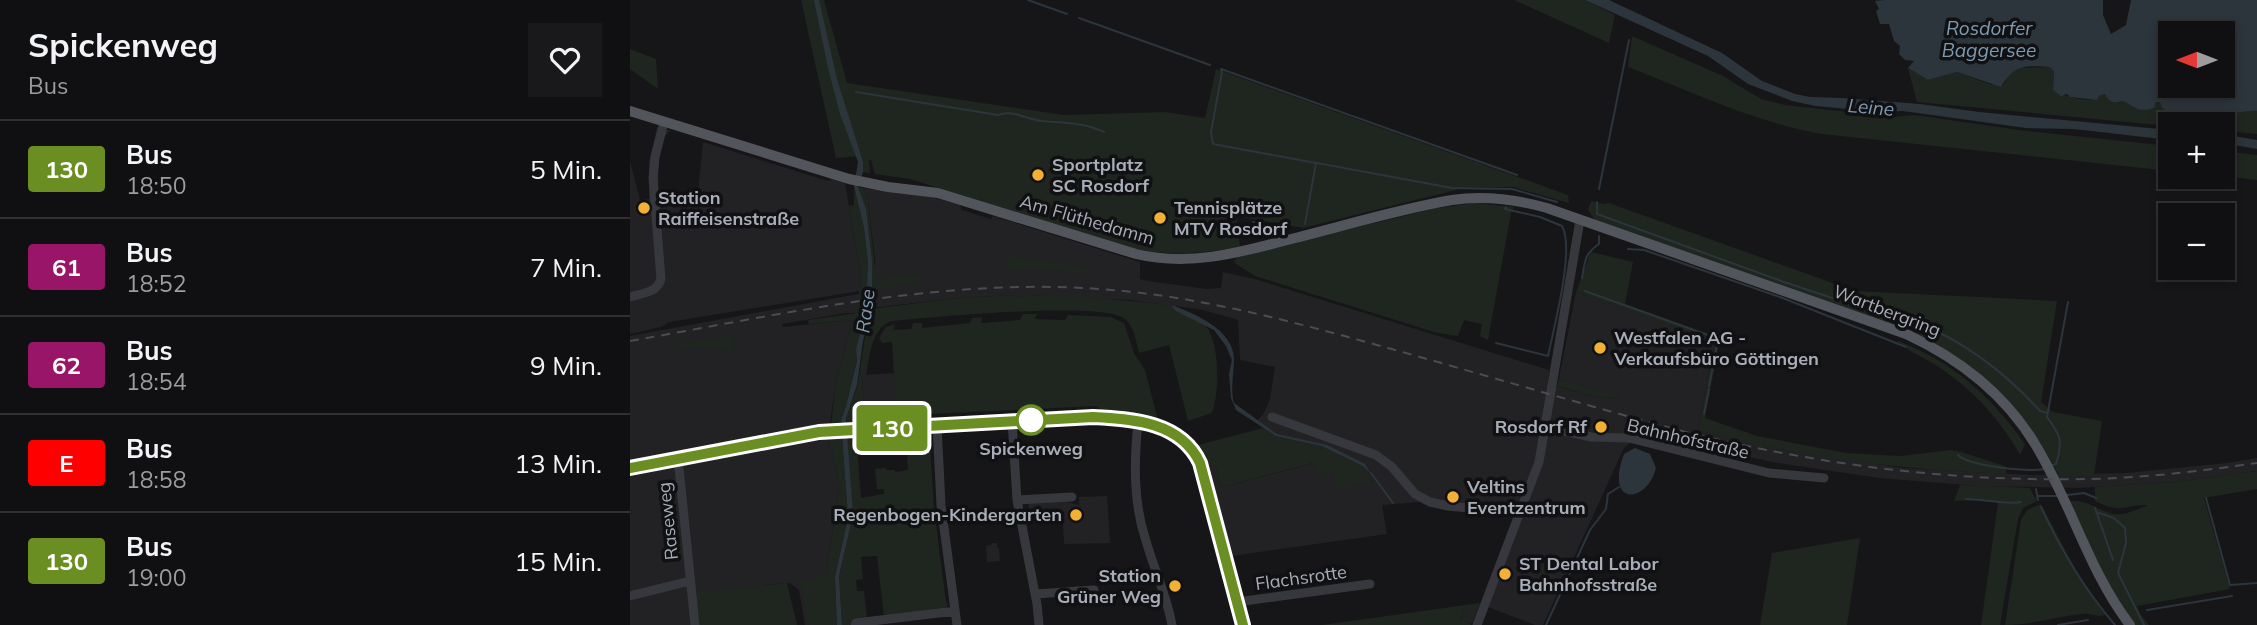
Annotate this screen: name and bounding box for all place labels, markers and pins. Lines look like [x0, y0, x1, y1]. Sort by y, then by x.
place label: Sportplatz SC Rosdorf [1052, 153, 1149, 197]
marker: Sportplatz SC Rosdorf [1030, 167, 1046, 183]
place label: Station Raiffeisenstraße [658, 186, 799, 230]
place label: Tennisplätze MTV Rosdorf [1174, 196, 1287, 240]
marker: Station Raiffeisenstraße [636, 200, 652, 216]
marker: Tennisplätze MTV Rosdorf [1152, 210, 1168, 226]
place label: Westfalen AG - Verkaufsbüro Göttingen [1613, 326, 1819, 370]
marker: Westfalen AG - Verkaufsbüro Göttingen [1592, 340, 1608, 356]
marker: Spickenweg [1016, 405, 1046, 435]
place label: Rosdorf Rf [1495, 415, 1587, 438]
marker: Rosdorf Rf [1593, 419, 1609, 435]
place label: Spickenweg [979, 437, 1083, 460]
place label: Veltins Eventzentrum [1466, 475, 1586, 519]
marker: Veltins Eventzentrum [1445, 489, 1461, 505]
place label: Regenbogen-Kindergarten [833, 503, 1062, 526]
marker: Regenbogen-Kindergarten [1068, 507, 1084, 523]
place label: ST Dental Labor Bahnhofsstraße [1519, 552, 1660, 596]
place label: Station Grüner Weg [1057, 564, 1161, 608]
marker: ST Dental Labor Bahnhofsstraße [1497, 566, 1513, 582]
marker: Station Grüner Weg [1167, 578, 1183, 594]

